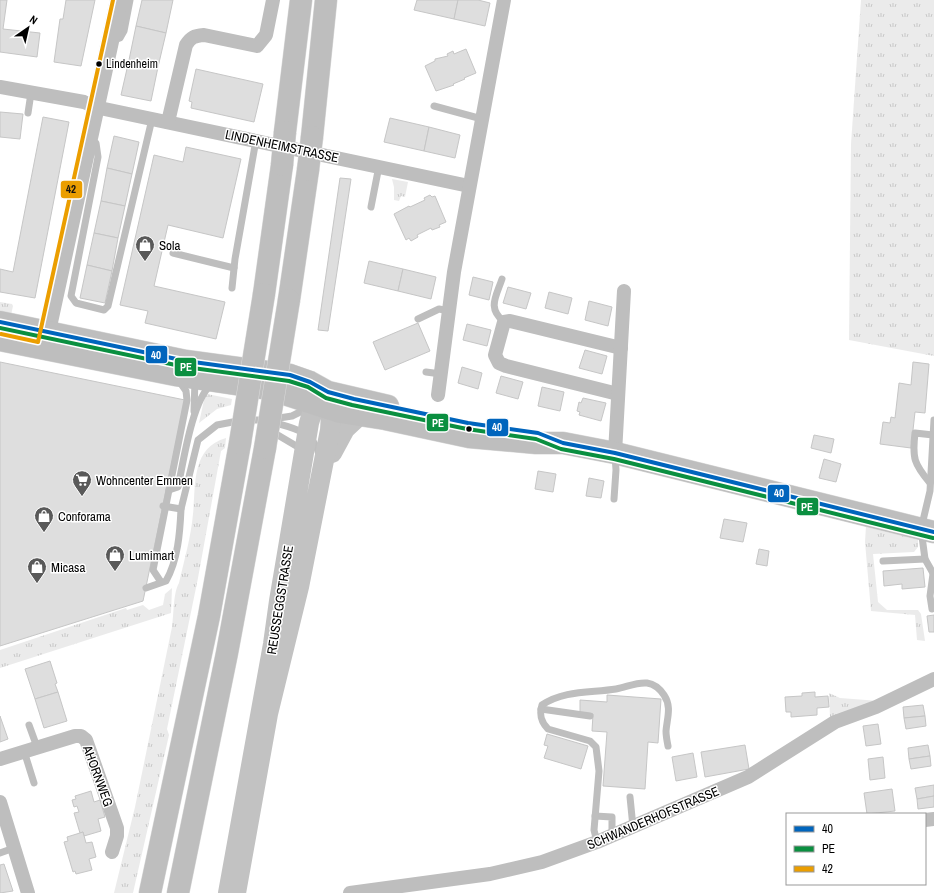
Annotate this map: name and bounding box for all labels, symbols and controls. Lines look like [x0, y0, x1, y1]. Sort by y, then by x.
north arrow [8, 8, 48, 48]
text: N [27, 12, 40, 27]
place label: Lindenheim [106, 56, 158, 72]
marker: Lindenheim [94, 59, 104, 69]
street label: LINDENHEIMSTRASSE [224, 126, 340, 166]
line badge: 42 [60, 180, 83, 199]
text: 42 [66, 182, 76, 196]
shop icon: Sola [134, 234, 156, 262]
place label: Sola [159, 237, 180, 254]
line badge: 40 [145, 345, 168, 364]
text: 40 [151, 348, 161, 362]
line badge: PE [174, 357, 197, 377]
text: PE [180, 360, 192, 374]
line badge: PE [426, 413, 449, 432]
text: PE [432, 416, 444, 430]
line badge: 40 [486, 418, 509, 437]
text: 40 [492, 420, 502, 434]
unlabelled marker [464, 424, 474, 434]
supermarket icon: Wohncenter Emmen [71, 469, 93, 497]
place label: Wohncenter Emmen [96, 472, 193, 489]
line badge: 40 [767, 484, 790, 503]
text: 40 [774, 486, 784, 500]
line badge: PE [796, 497, 819, 516]
text: PE [801, 500, 813, 514]
shop icon: Conforama [33, 505, 55, 533]
place label: Conforama [58, 508, 111, 525]
shop icon: Lumimart [104, 544, 126, 572]
street label: REUSSEGGSTRASSE [263, 544, 297, 656]
place label: Lumimart [129, 547, 174, 564]
shop icon: Micasa [26, 556, 48, 584]
place label: Micasa [51, 559, 85, 576]
street label: AHORNWEG [79, 742, 117, 809]
street label: SCHWANDERHOFSTRASSE [584, 782, 722, 854]
legend [786, 813, 926, 885]
text: 40 [822, 821, 833, 837]
text: PE [822, 841, 835, 857]
text: 42 [822, 861, 833, 877]

